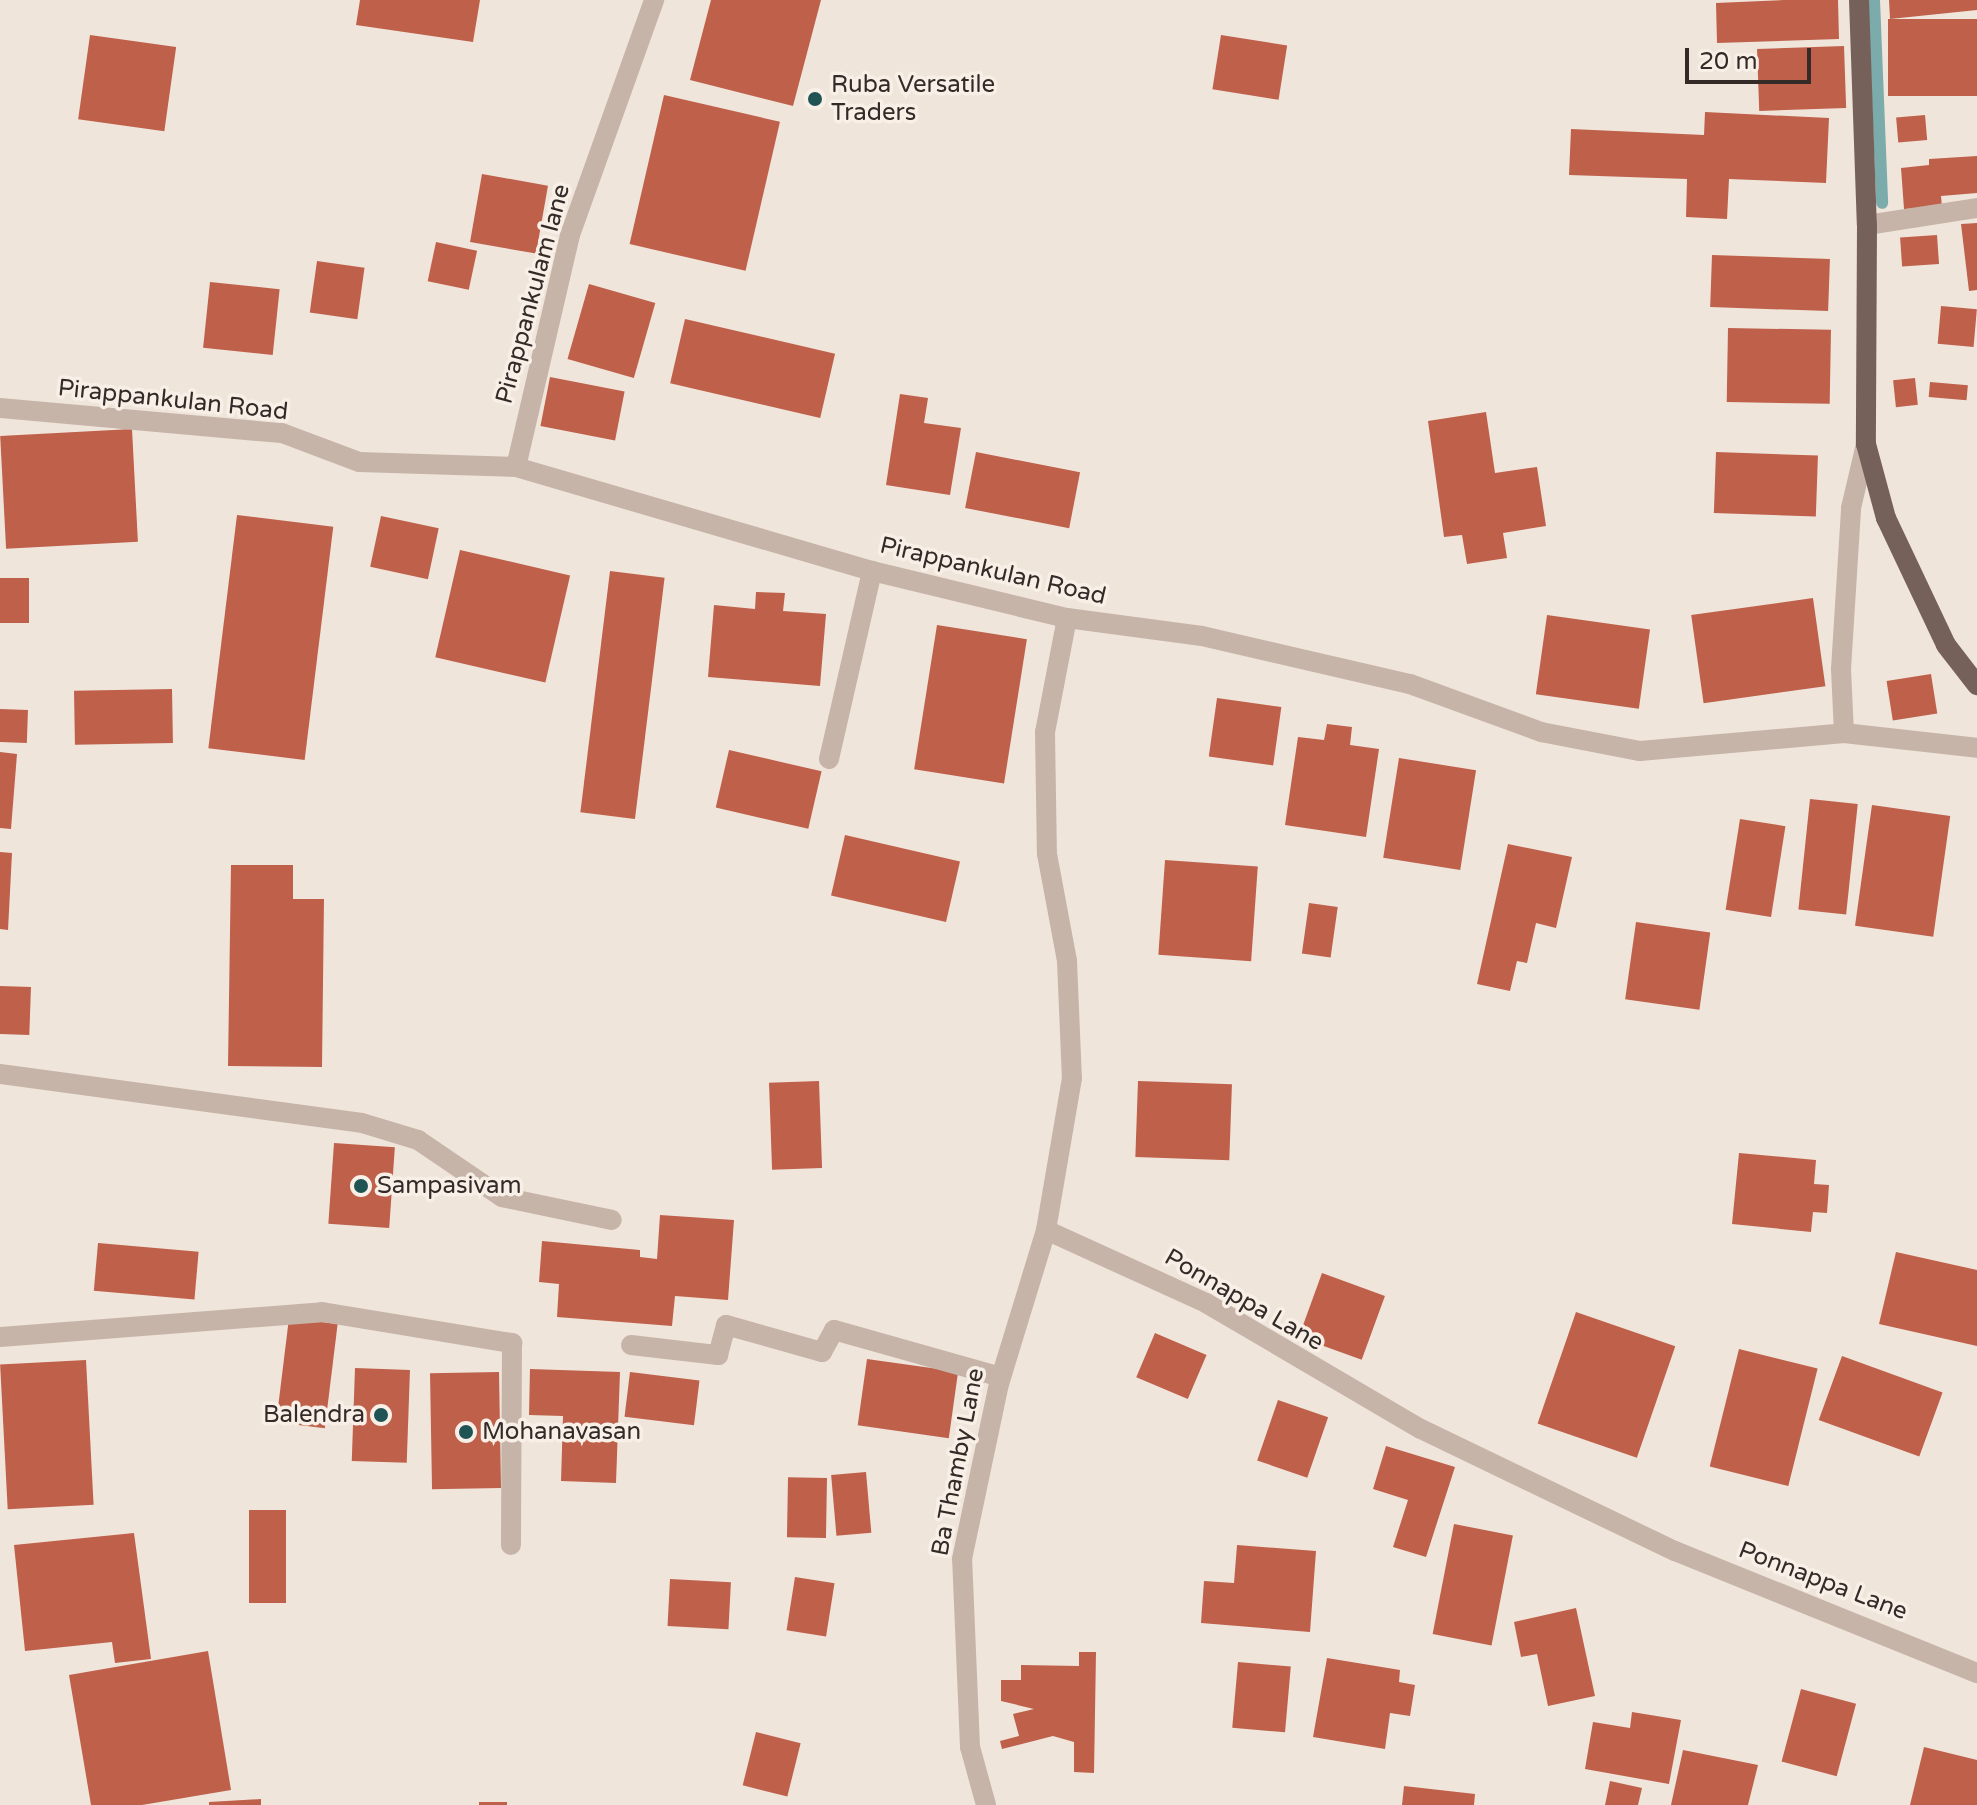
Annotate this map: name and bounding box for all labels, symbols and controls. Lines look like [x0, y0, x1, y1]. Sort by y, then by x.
scale bar [1689, 32, 1815, 82]
text: 20 m [1699, 47, 1757, 76]
place label: Ruba Versatile Traders [831, 71, 995, 127]
marker: Ruba Versatile Traders [806, 90, 824, 108]
street label: Pirappankulam lane [490, 181, 576, 407]
street label: Pirappankulan Road [56, 374, 290, 426]
street label: Pirappankulan Road [877, 531, 1109, 611]
place label: Sampasivam [377, 1172, 522, 1200]
marker: Sampasivam [352, 1177, 370, 1195]
street label: Ponnappa Lane [1159, 1243, 1329, 1357]
street label: Ba Thamby Lane [926, 1366, 990, 1558]
place label: Balendra [263, 1401, 365, 1429]
marker: Balendra [372, 1406, 390, 1424]
place label: Mohanavasan [482, 1418, 641, 1446]
marker: Mohanavasan [457, 1423, 475, 1441]
street label: Ponnappa Lane [1734, 1536, 1912, 1626]

